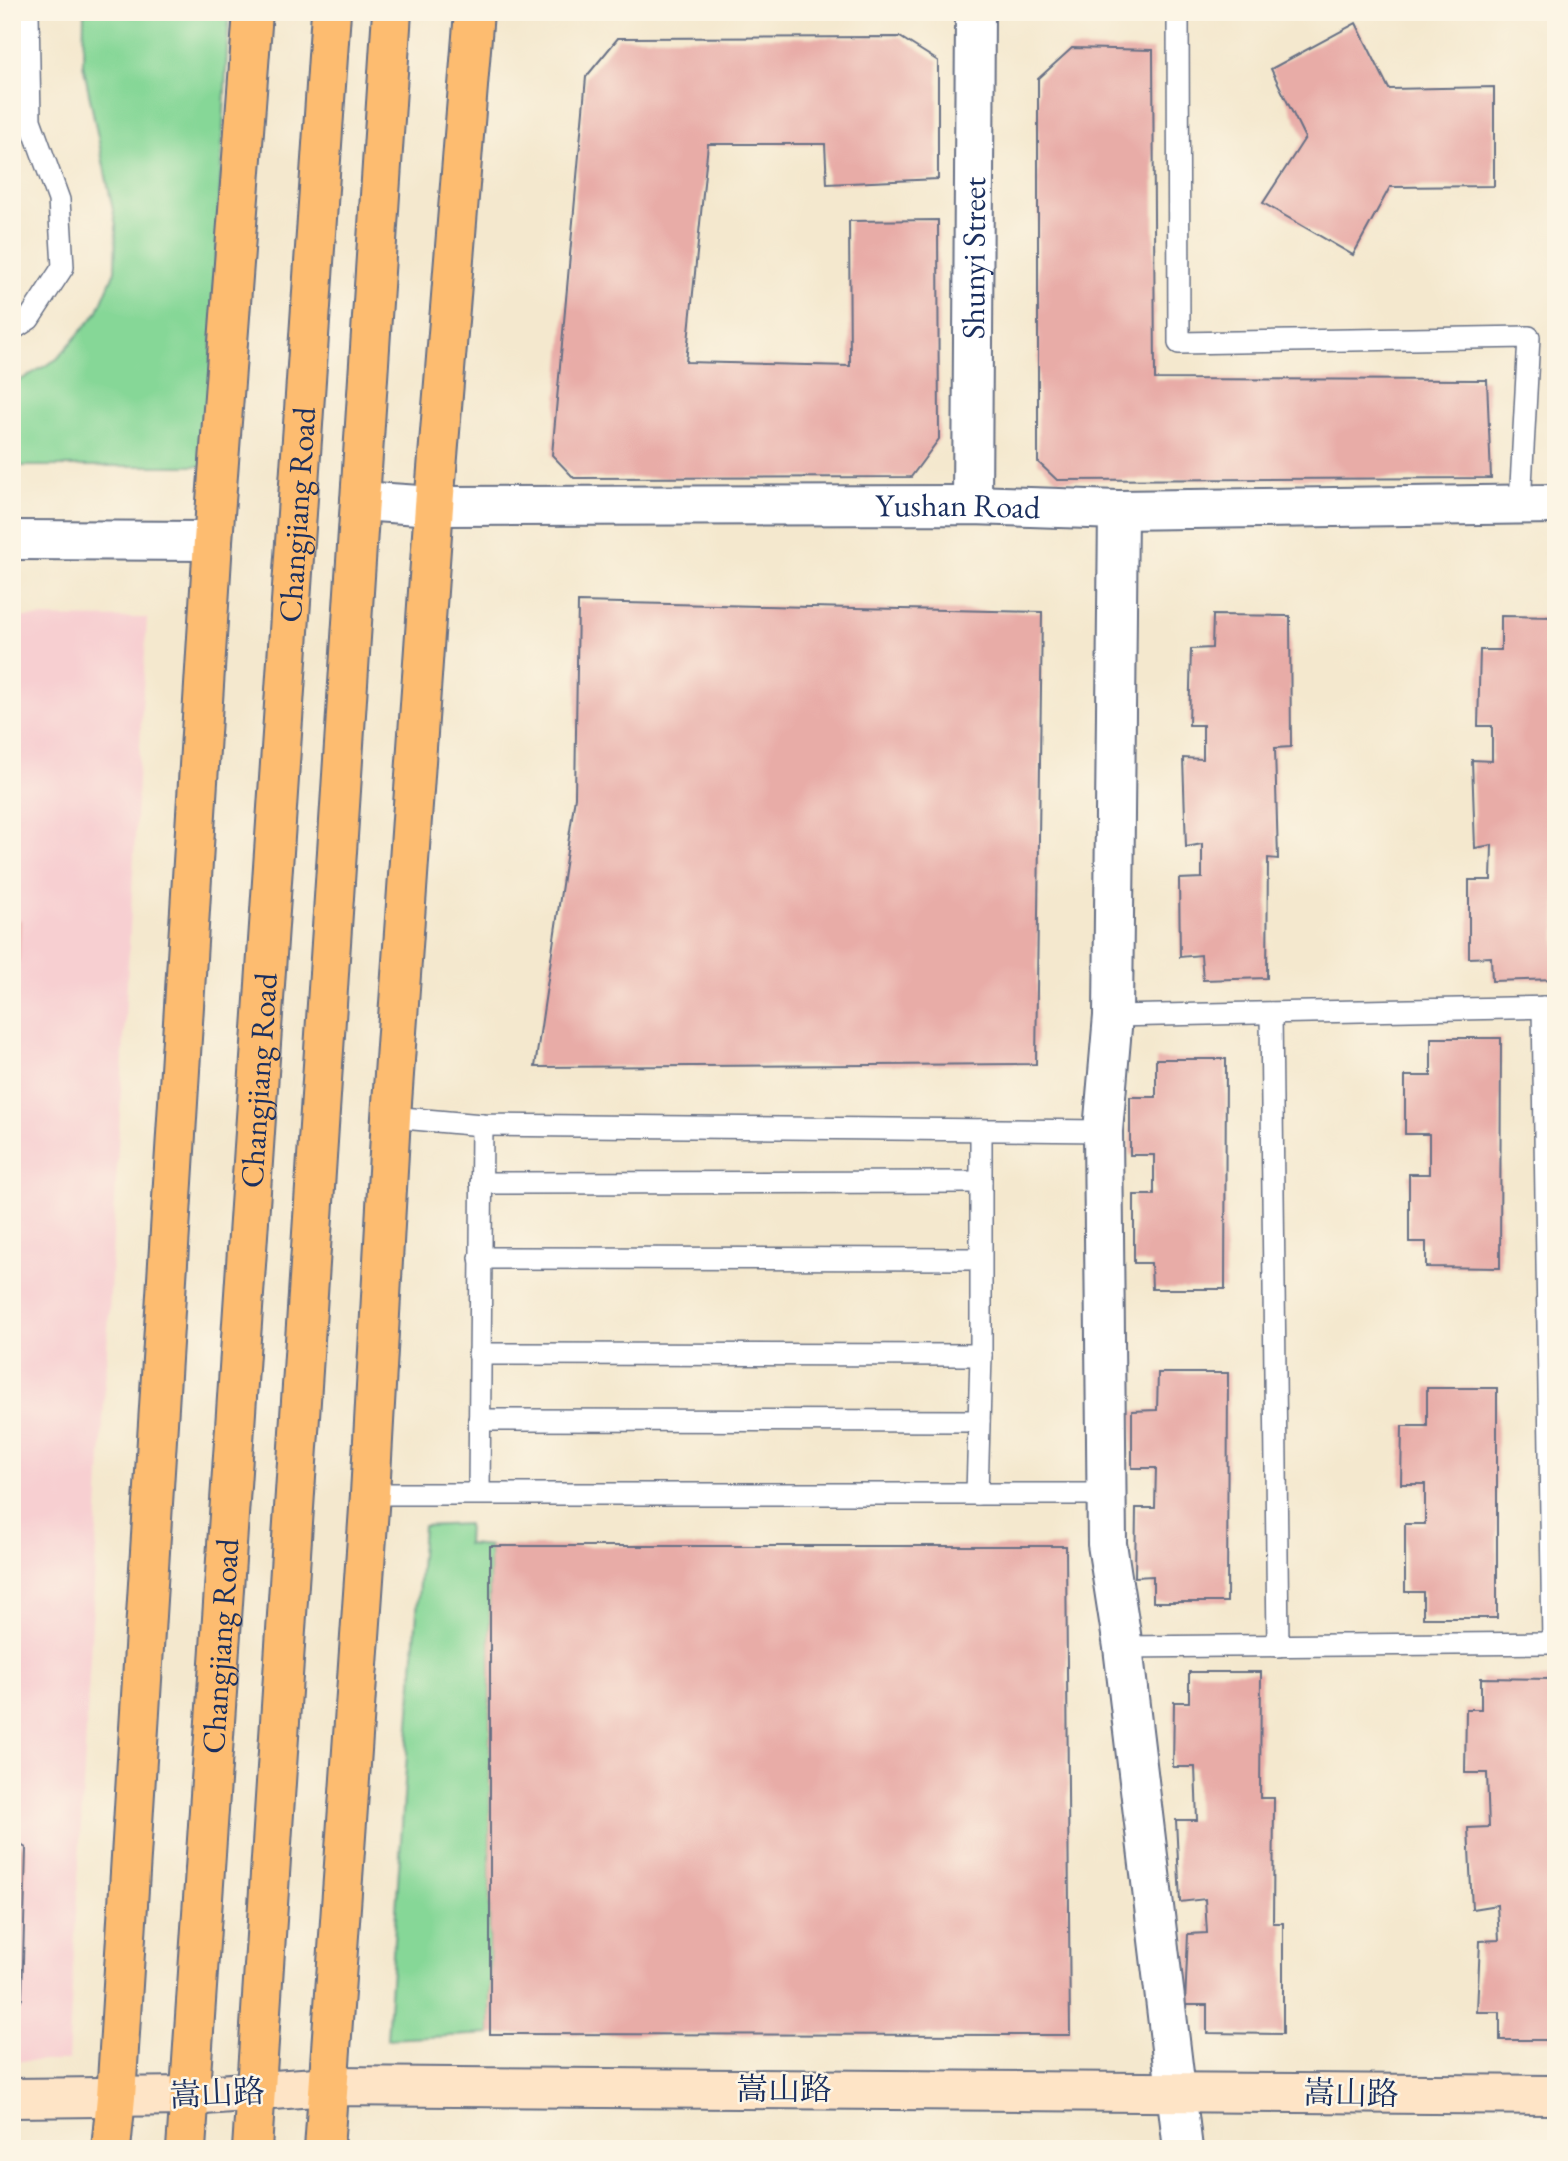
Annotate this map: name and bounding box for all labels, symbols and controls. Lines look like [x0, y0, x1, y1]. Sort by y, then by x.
street label: Shunyi Street [952, 177, 995, 339]
street label: Changjiang Road [269, 405, 325, 624]
street label: Yushan Road [875, 484, 1042, 528]
street label: Changjiang Road [230, 971, 287, 1190]
street label: Changjiang Road [192, 1536, 248, 1755]
street label: 嵩山路 [736, 2068, 832, 2110]
street label: 嵩山路 [168, 2070, 266, 2116]
street label: 嵩山路 [1303, 2071, 1399, 2115]

